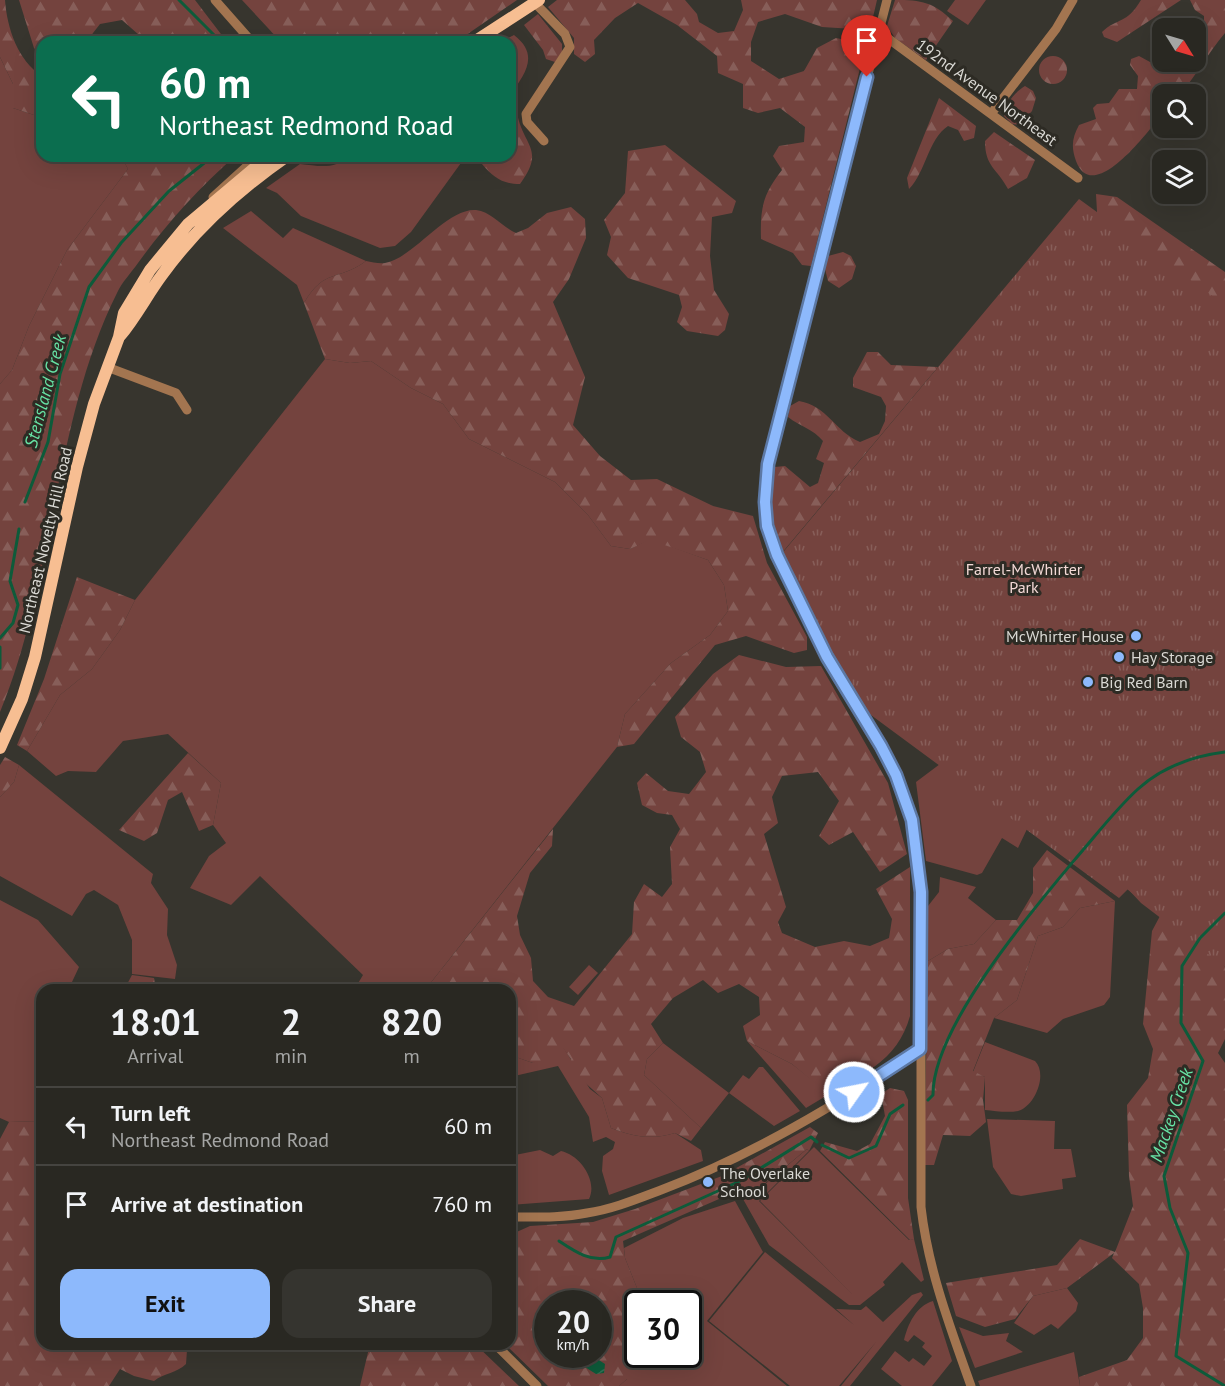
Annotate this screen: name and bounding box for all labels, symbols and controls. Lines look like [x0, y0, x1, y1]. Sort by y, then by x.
pin [841, 15, 892, 77]
north arrow [1152, 18, 1206, 72]
map controls [1152, 18, 1206, 204]
icon: arrive [850, 24, 883, 57]
street label: 192nd Avenue Northeast [913, 34, 1062, 150]
text: 60 m [159, 55, 251, 110]
icon: left [60, 60, 138, 138]
button: search [1152, 84, 1206, 138]
text: Northeast Redmond Road [159, 108, 453, 142]
button: layers [1152, 150, 1206, 204]
water label: Stensland Creek [19, 331, 71, 450]
street label: Northeast Novelty Hill Road [14, 445, 76, 635]
park label: Farrel-McWhirter Park [966, 559, 1083, 597]
place label: McWhirter House [1006, 626, 1124, 646]
marker: McWhirter House [1129, 629, 1143, 643]
place label: Hay Storage [1131, 647, 1213, 667]
marker: Hay Storage [1112, 650, 1126, 664]
place label: Big Red Barn [1100, 672, 1188, 692]
marker: Big Red Barn [1081, 675, 1095, 689]
text: 18:01 [110, 998, 201, 1045]
text: 2 [281, 998, 301, 1045]
text: 820 [381, 998, 442, 1045]
text: Arrival [127, 1043, 183, 1069]
text: min [275, 1043, 307, 1069]
text: m [404, 1043, 420, 1069]
position arrow [822, 1060, 886, 1124]
water label: Mackey Creek [1144, 1064, 1198, 1165]
text: Turn left [111, 1099, 191, 1127]
icon: left [60, 1110, 93, 1143]
text: 60 m [444, 1112, 492, 1140]
text: Northeast Redmond Road [111, 1127, 329, 1153]
place label: The Overlake School [720, 1163, 810, 1201]
marker: The Overlake School [701, 1175, 715, 1189]
icon: arrive [60, 1188, 93, 1221]
text: Arrive at destination [111, 1190, 303, 1218]
text: 760 m [432, 1190, 492, 1218]
button: Exit [60, 1269, 270, 1338]
button: Share [282, 1269, 492, 1338]
speed limit sign: 30 [624, 1290, 702, 1368]
text: 20 [556, 1302, 590, 1341]
text: km/h [557, 1335, 589, 1354]

